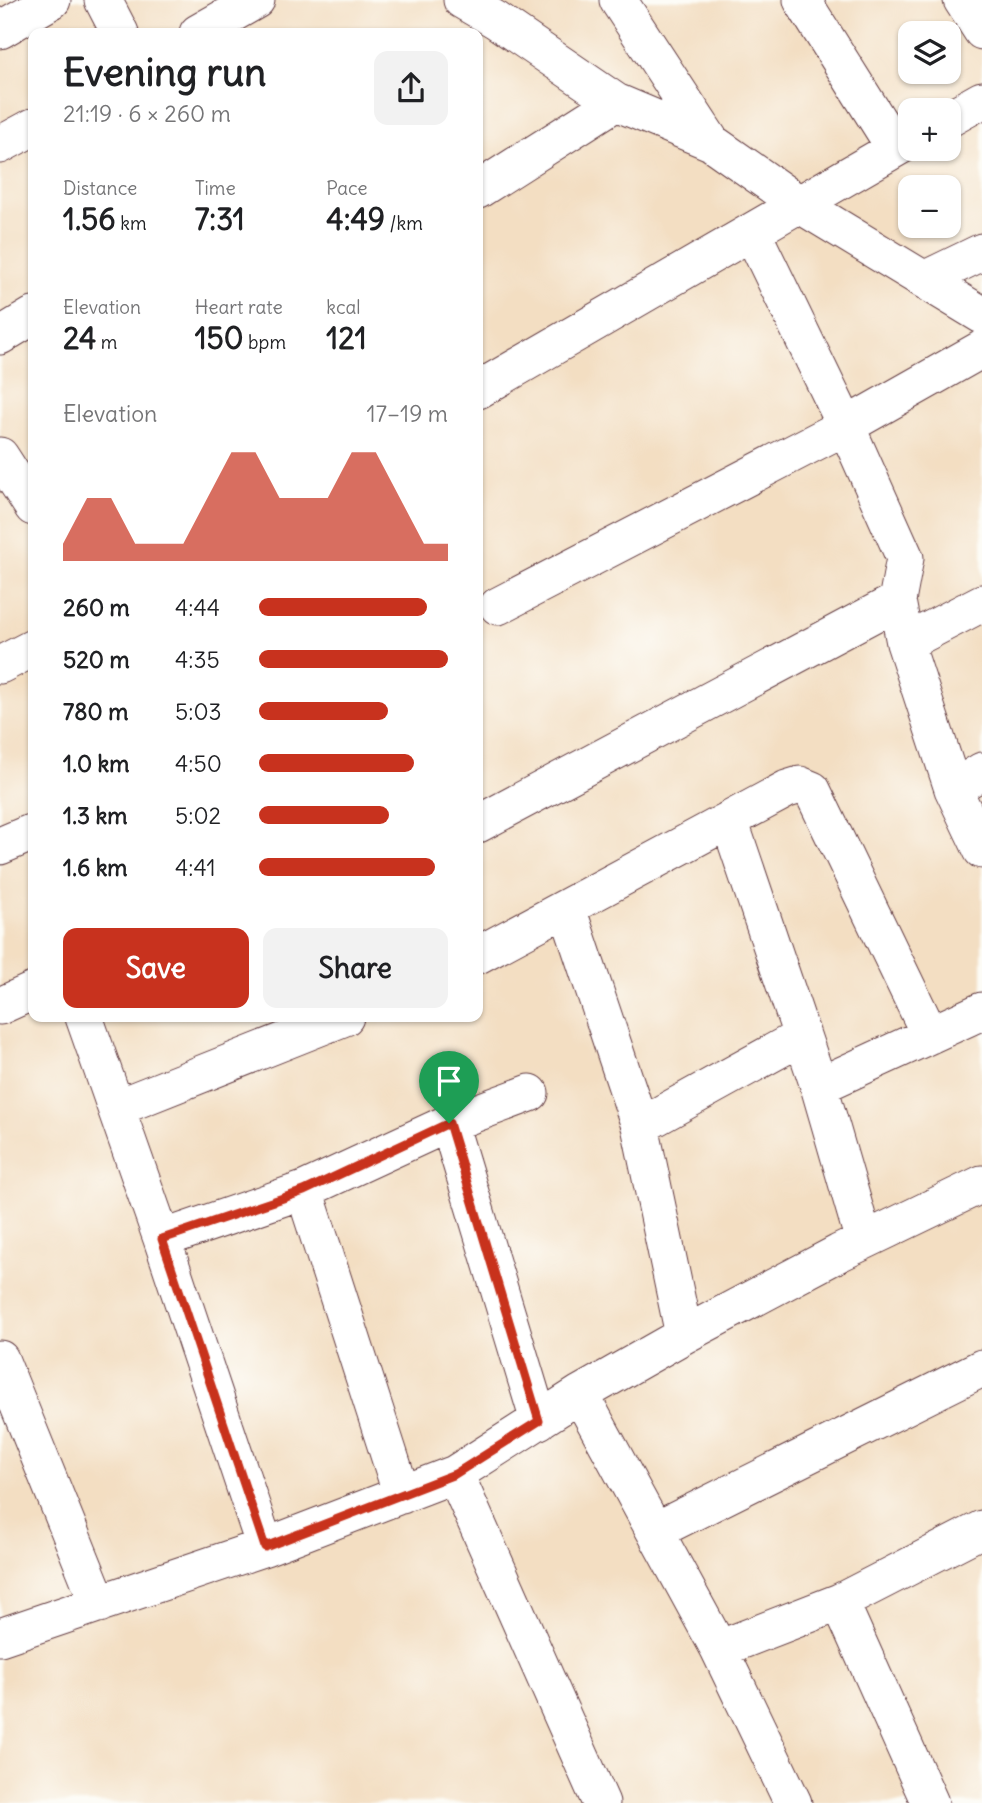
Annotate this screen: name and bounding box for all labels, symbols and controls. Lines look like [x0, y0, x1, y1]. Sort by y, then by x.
map controls [898, 21, 961, 238]
button: layers [898, 21, 961, 84]
text: Evening run [63, 49, 266, 96]
button: share [374, 51, 448, 125]
button: + [898, 98, 961, 161]
text: 21:19 · 6 × 260 m [63, 99, 231, 128]
button: − [898, 175, 961, 238]
text: Distance [63, 176, 137, 200]
text: Time [195, 176, 236, 200]
text: Pace [326, 176, 368, 200]
text: 1.56 [63, 200, 116, 238]
text: 7:31 [195, 200, 245, 238]
text: 4:49 [326, 200, 385, 238]
text: km [116, 211, 147, 235]
text: /km [385, 211, 423, 235]
text: Elevation [63, 295, 141, 319]
text: Heart rate [195, 295, 283, 319]
text: kcal [326, 295, 361, 319]
text: 24 [63, 319, 96, 357]
text: 150 [195, 319, 244, 357]
text: 121 [326, 319, 367, 357]
text: m [96, 330, 118, 354]
text: bpm [244, 330, 286, 354]
text: Elevation [63, 399, 157, 428]
text: 17–19 m [367, 399, 448, 428]
text: 260 m [63, 593, 130, 622]
text: 4:44 [175, 593, 220, 622]
text: 520 m [63, 645, 130, 674]
text: 4:35 [175, 645, 220, 674]
text: 780 m [63, 697, 128, 726]
text: 5:03 [175, 697, 222, 726]
text: 1.0 km [63, 749, 129, 778]
text: 4:50 [175, 749, 222, 778]
text: 1.3 km [63, 801, 127, 830]
text: 5:02 [175, 801, 221, 830]
text: 1.6 km [63, 853, 128, 882]
text: 4:41 [175, 853, 216, 882]
button: Save [63, 928, 249, 1008]
button: Share [263, 928, 448, 1008]
pin [419, 1051, 479, 1123]
icon: arrive [430, 1062, 468, 1100]

